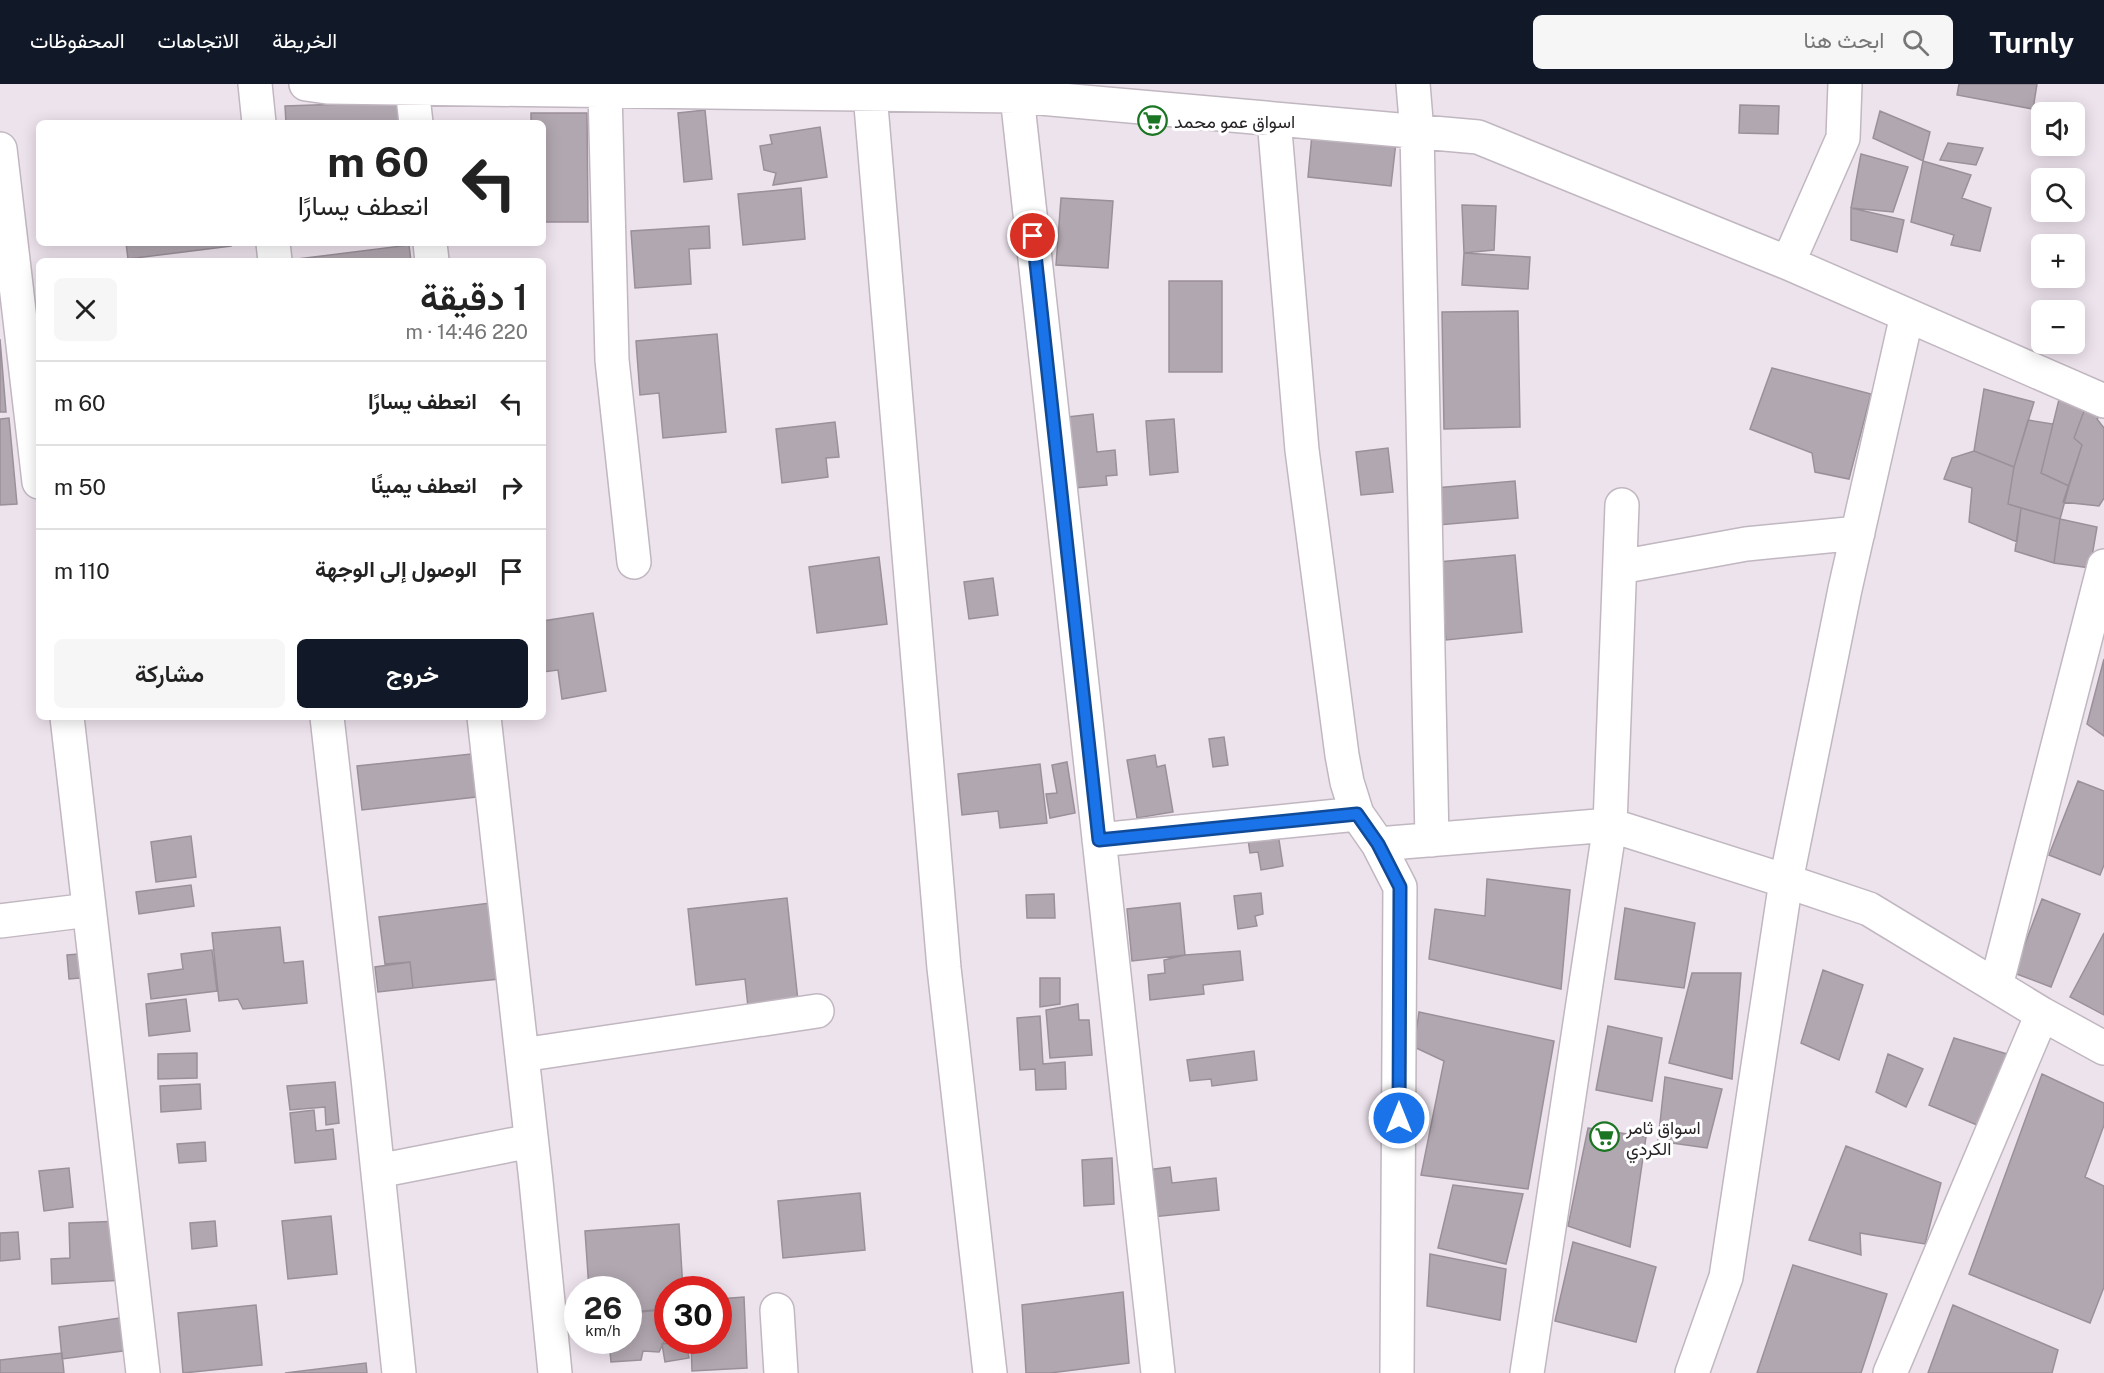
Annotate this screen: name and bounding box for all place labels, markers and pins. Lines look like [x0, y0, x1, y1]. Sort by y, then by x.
supermarket icon: اسواق عمو محمد [1137, 105, 1169, 137]
place label: اسواق عمو محمد [1174, 111, 1295, 133]
pin [1007, 210, 1058, 261]
place label: اسواق ثامر الكردي [1625, 1117, 1701, 1164]
supermarket icon: اسواق ثامر الكردي [1589, 1121, 1621, 1153]

